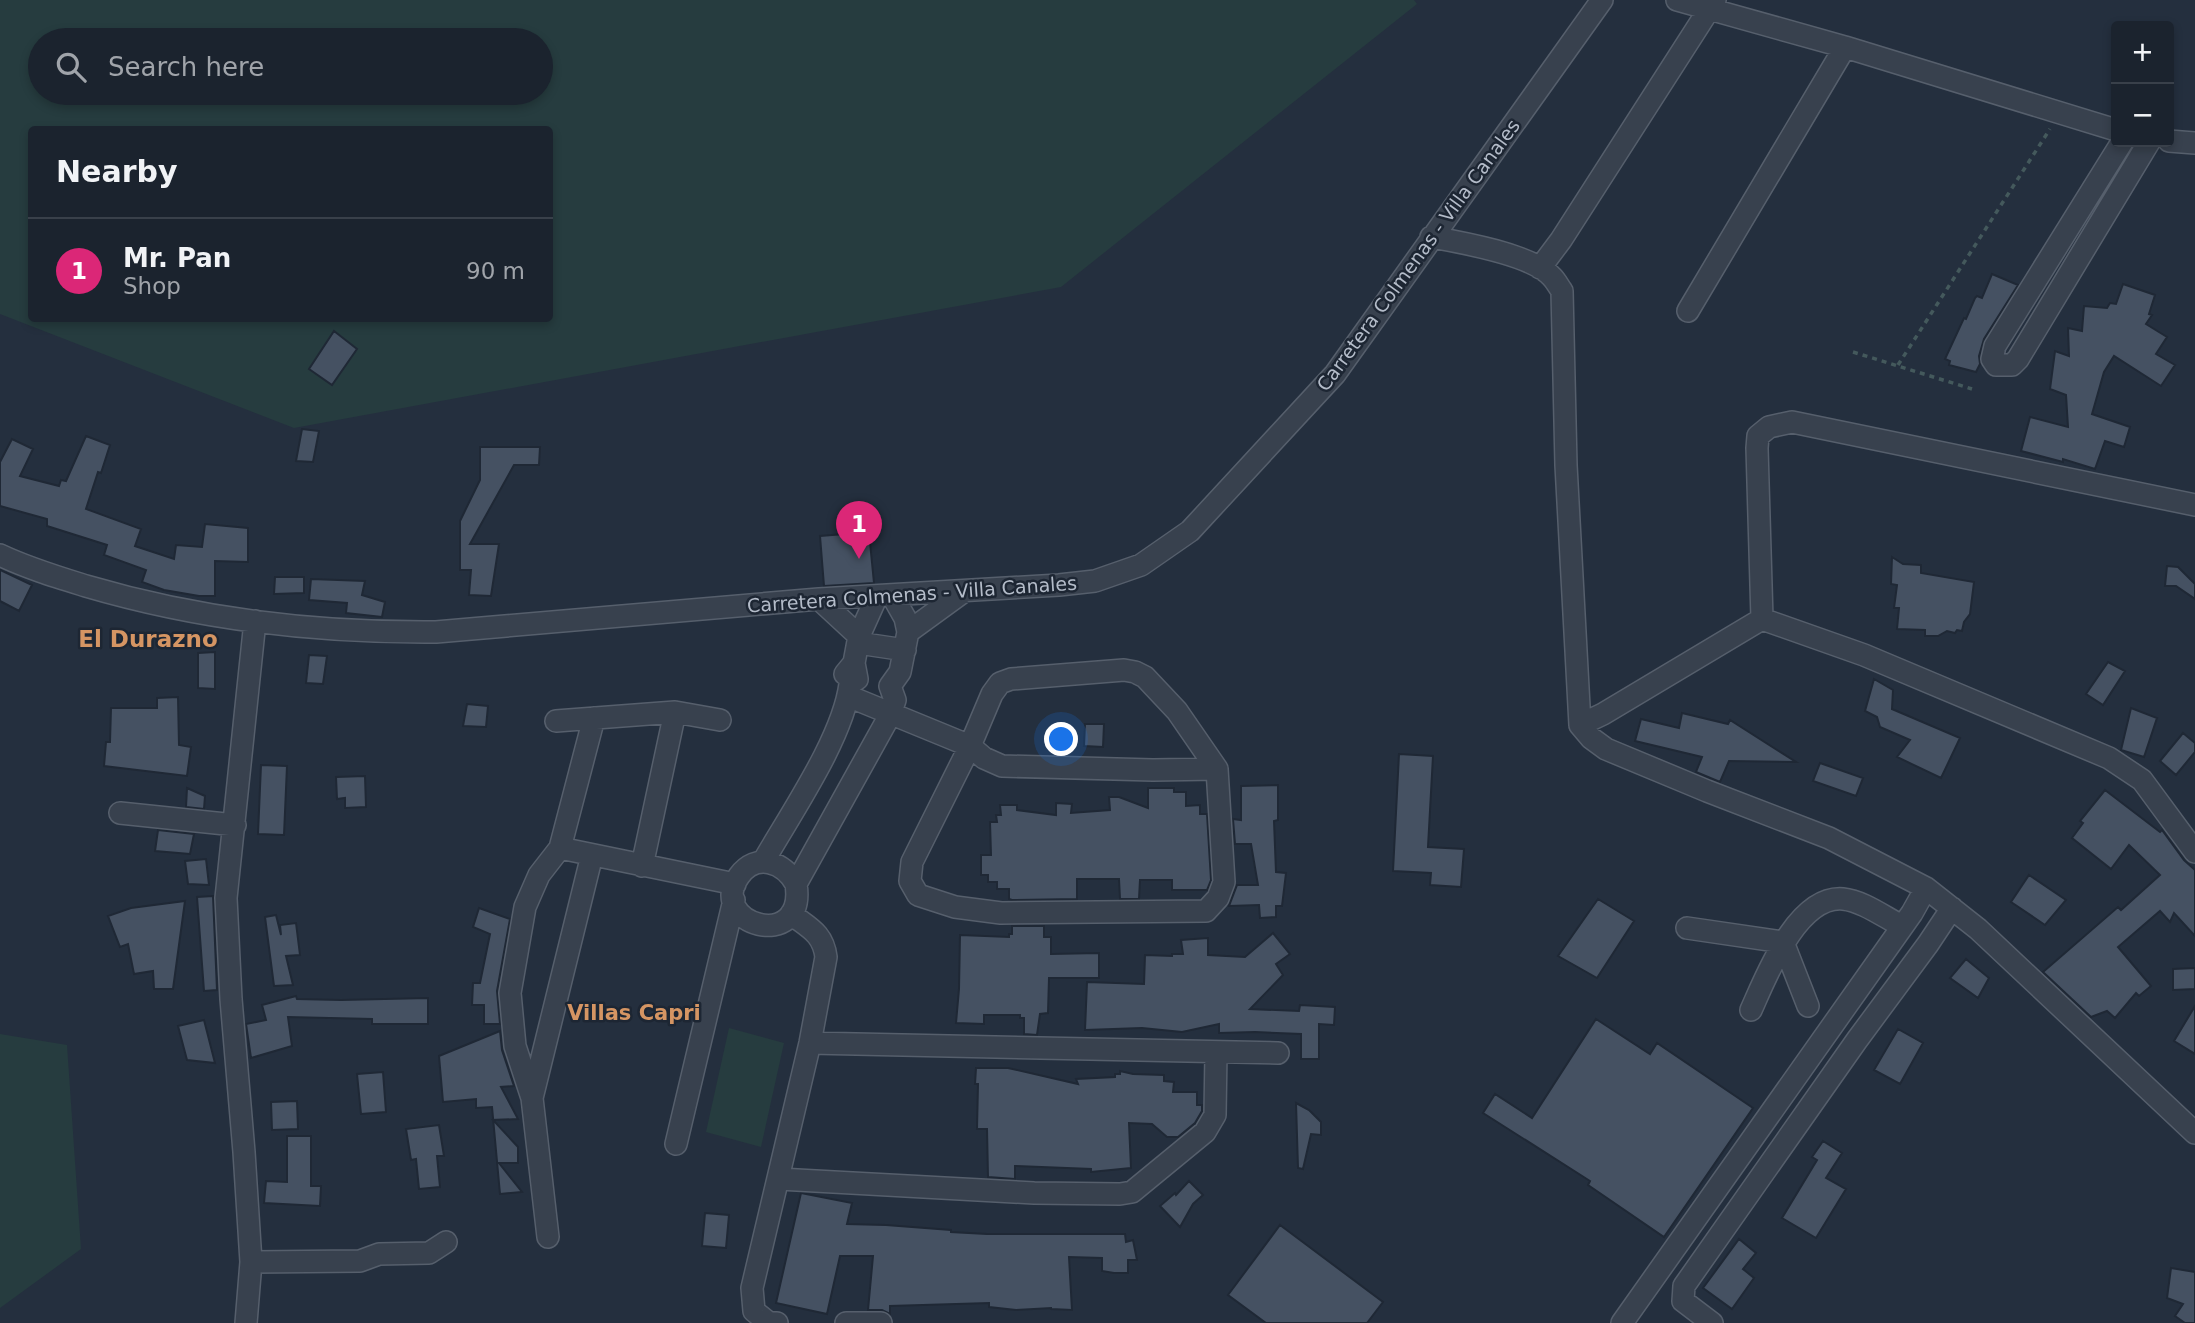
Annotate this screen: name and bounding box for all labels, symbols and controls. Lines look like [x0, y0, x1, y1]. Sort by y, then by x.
map controls [2111, 21, 2174, 147]
button: + [2111, 21, 2174, 84]
search box [28, 28, 553, 105]
icon: search [52, 48, 90, 86]
text: Search here [108, 52, 264, 82]
button: − [2111, 84, 2174, 147]
street label: Carretera Colmenas - Villa Canales [1312, 115, 1524, 395]
text: Nearby [56, 154, 178, 189]
text: Mr. Pan [123, 243, 231, 273]
text: 1 [71, 258, 87, 284]
text: 90 m [466, 258, 525, 284]
text: Shop [123, 273, 181, 299]
pin: 1 [836, 501, 882, 559]
street label: Carretera Colmenas - Villa Canales [746, 571, 1078, 617]
district label: El Durazno [78, 626, 218, 652]
your location [1044, 722, 1078, 756]
district label: Villas Capri [567, 1001, 701, 1025]

